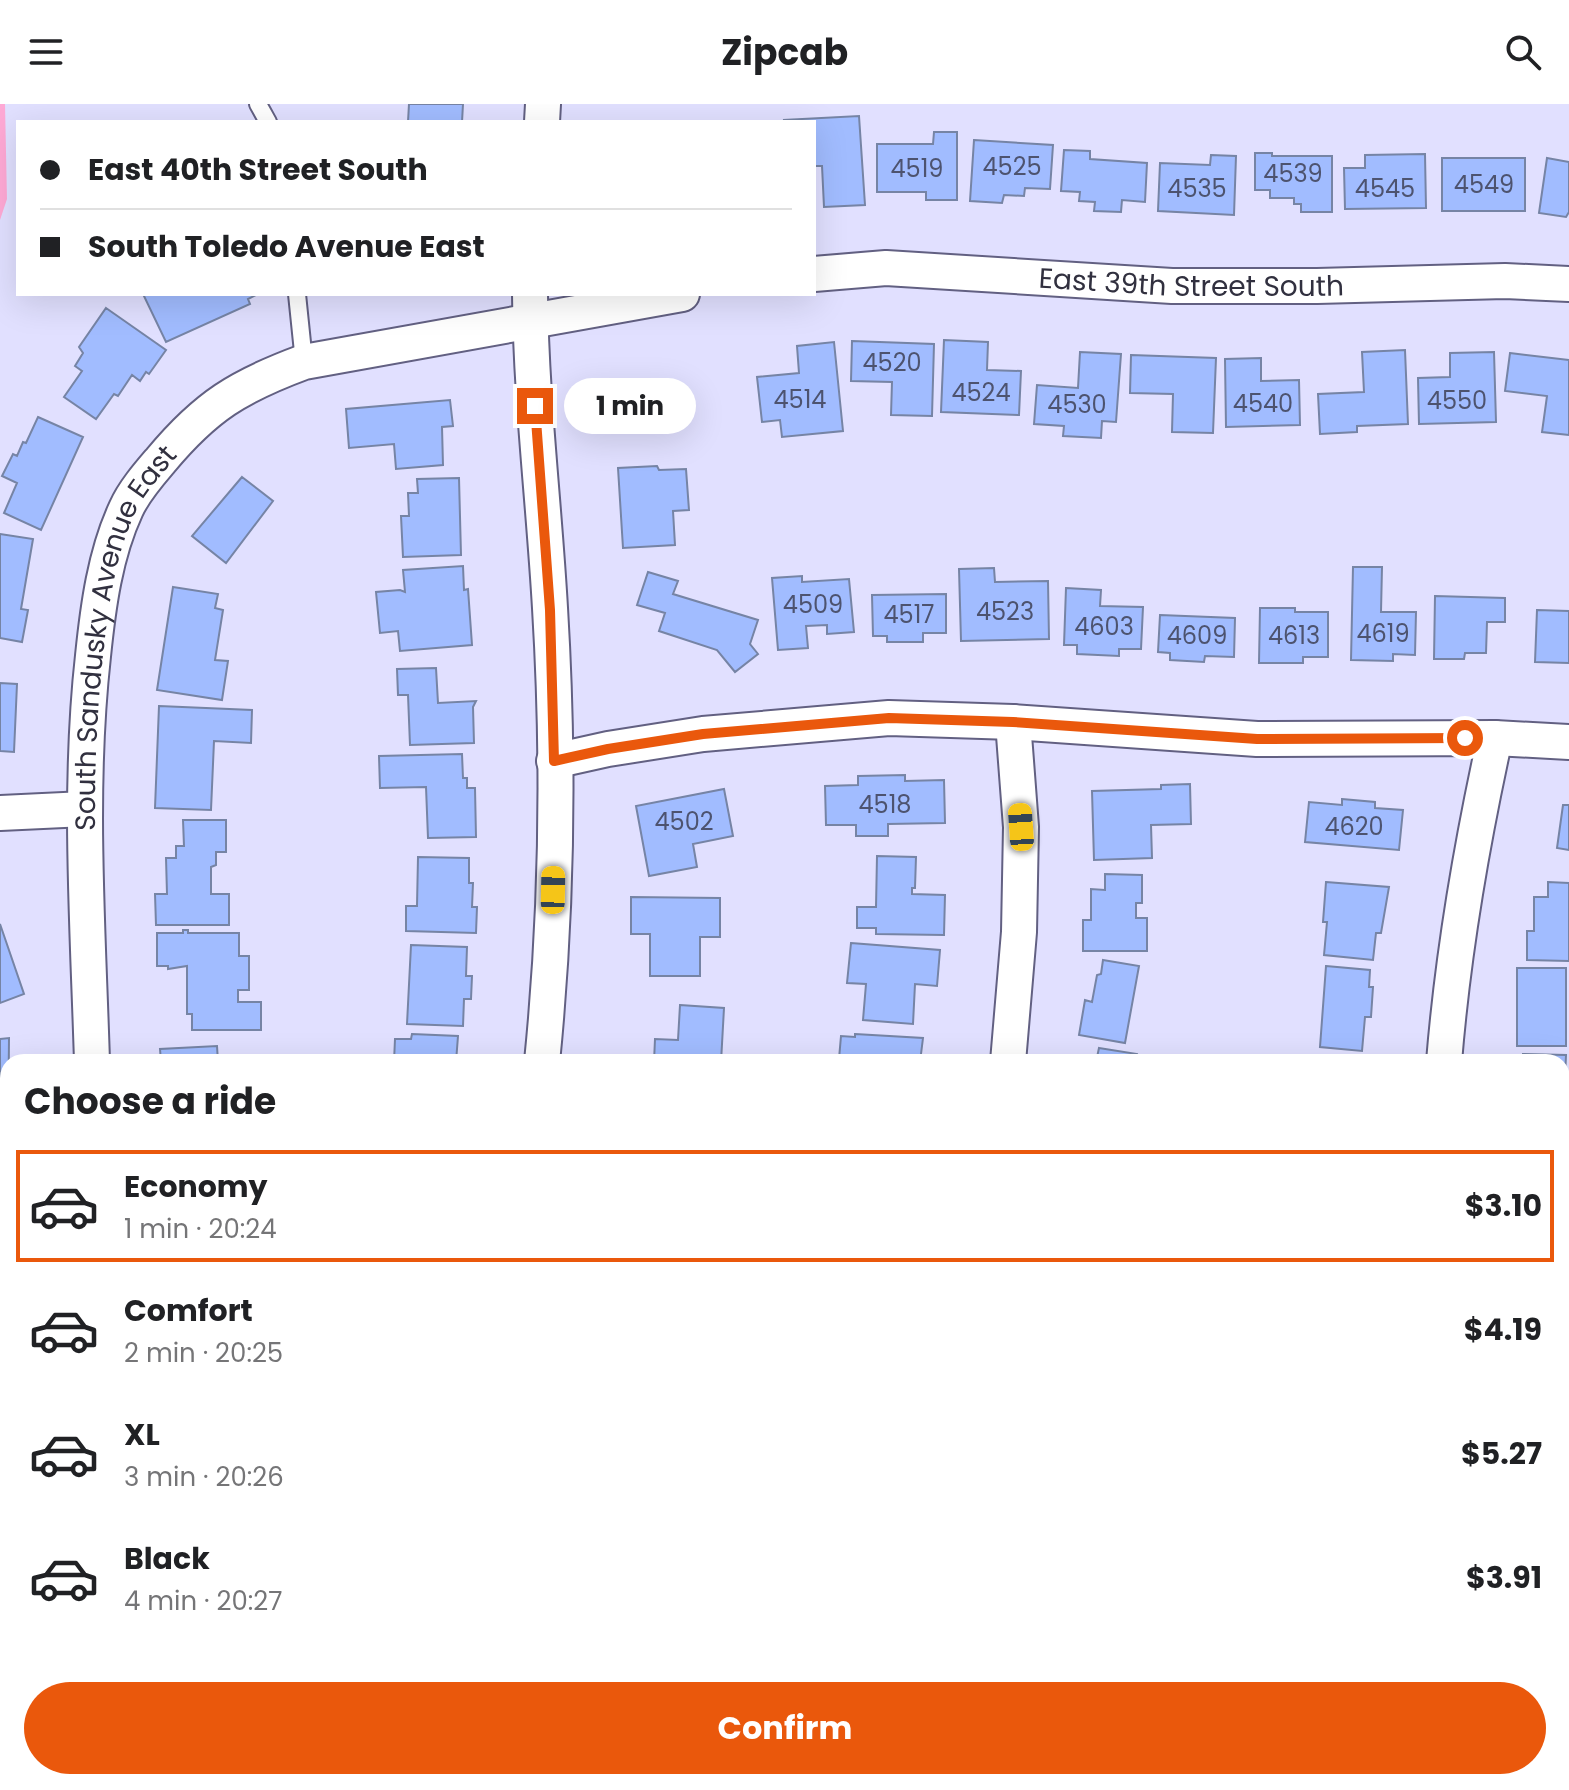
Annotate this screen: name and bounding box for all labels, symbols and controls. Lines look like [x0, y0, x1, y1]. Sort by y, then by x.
text: Zipcab [721, 27, 848, 78]
icon: menu [24, 30, 68, 74]
icon: search [1501, 30, 1545, 74]
text: East 40th Street South [88, 148, 428, 191]
house number: 4525 [982, 150, 1042, 183]
house number: 4519 [891, 152, 943, 185]
house number: 4539 [1263, 157, 1323, 190]
house number: 4549 [1454, 168, 1514, 201]
house number: 4535 [1167, 172, 1227, 205]
house number: 4545 [1355, 172, 1415, 205]
text: South Toledo Avenue East [88, 225, 485, 268]
street label: East 39th Street South [1038, 258, 1344, 306]
house number: 4520 [862, 346, 922, 379]
house number: 4524 [951, 376, 1011, 409]
callout: 1 min [563, 378, 695, 434]
house number: 4514 [774, 383, 826, 416]
house number: 4550 [1427, 384, 1487, 417]
house number: 4540 [1233, 387, 1293, 420]
route end [517, 388, 553, 424]
text: 1 min [596, 388, 664, 424]
house number: 4530 [1047, 388, 1107, 421]
street label: South Sandusky Avenue East [65, 436, 185, 831]
house number: 4509 [783, 588, 843, 621]
house number: 4523 [976, 595, 1034, 628]
house number: 4517 [884, 598, 934, 631]
house number: 4603 [1074, 610, 1134, 643]
house number: 4619 [1356, 617, 1410, 650]
house number: 4609 [1167, 619, 1227, 652]
house number: 4613 [1268, 619, 1320, 652]
route start [1447, 720, 1483, 756]
house number: 4518 [859, 788, 912, 821]
car [1007, 802, 1035, 852]
house number: 4502 [654, 805, 714, 838]
house number: 4620 [1324, 810, 1384, 843]
car [541, 866, 565, 914]
text: Choose a ride [24, 1076, 276, 1127]
text: Economy [124, 1165, 268, 1208]
icon: car [28, 1170, 100, 1242]
text: $3.10 [1465, 1184, 1542, 1227]
text: 1 min · 20:24 [124, 1211, 277, 1247]
text: Comfort [124, 1289, 253, 1332]
icon: car [28, 1294, 100, 1366]
text: $4.19 [1464, 1308, 1542, 1351]
text: 2 min · 20:25 [124, 1335, 283, 1371]
text: XL [124, 1413, 160, 1456]
icon: car [28, 1418, 100, 1490]
text: $5.27 [1461, 1432, 1542, 1475]
text: 3 min · 20:26 [124, 1459, 284, 1495]
text: Black [124, 1537, 210, 1580]
icon: car [28, 1542, 100, 1614]
text: $3.91 [1466, 1556, 1542, 1599]
text: 4 min · 20:27 [124, 1583, 282, 1619]
button: Confirm [24, 1682, 1546, 1774]

